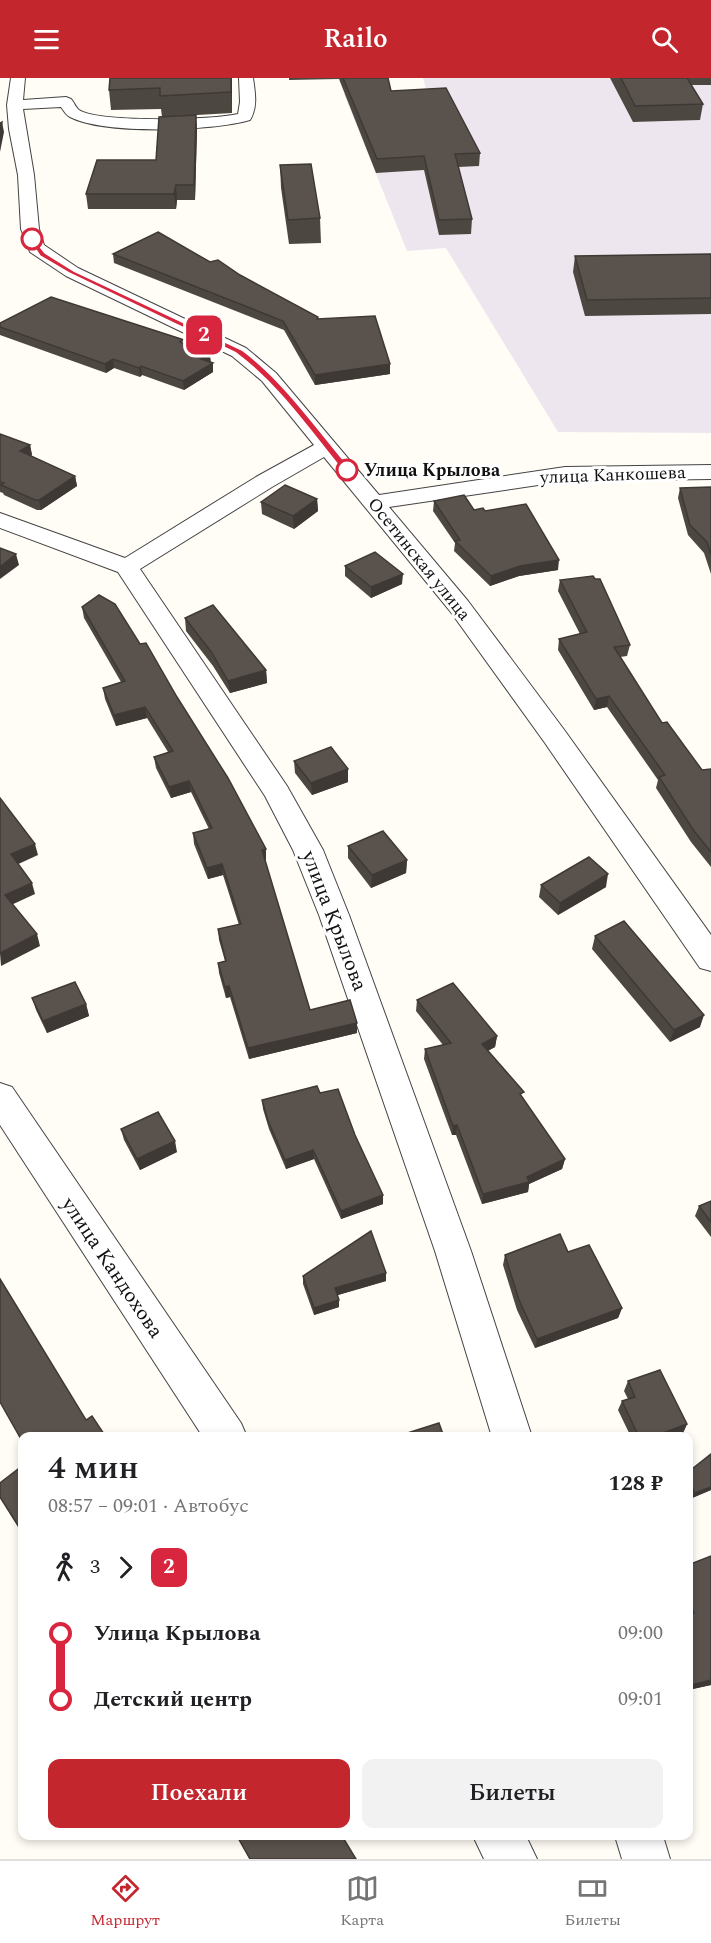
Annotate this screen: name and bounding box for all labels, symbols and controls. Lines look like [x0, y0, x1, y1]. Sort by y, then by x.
text: Railo [323, 18, 388, 60]
icon: menu [30, 23, 63, 56]
icon: search [648, 23, 681, 56]
unlabelled marker [21, 228, 43, 250]
line badge: 2 [184, 316, 224, 354]
text: 2 [198, 319, 210, 351]
place label: Улица Крылова [364, 457, 501, 484]
marker: Улица Крылова [336, 459, 358, 481]
street label: улица Канкошева [539, 459, 687, 491]
street label: Осетинская улица [361, 491, 477, 627]
street label: улица Крылова [292, 845, 376, 997]
street label: улица Кандохова [52, 1190, 172, 1346]
text: 4 мин [48, 1443, 139, 1493]
text: 128 ₽ [608, 1467, 663, 1500]
text: 08:57 – 09:01 · Автобус [48, 1491, 249, 1521]
icon: walk [48, 1551, 81, 1584]
icon: forward [109, 1551, 142, 1584]
text: 2 [163, 1551, 175, 1583]
text: 3 [90, 1552, 100, 1582]
text: Улица Крылова [94, 1617, 261, 1650]
text: 09:00 [618, 1618, 663, 1648]
text: Детский центр [94, 1683, 252, 1716]
text: 09:01 [618, 1684, 663, 1714]
button: Поехали [48, 1759, 350, 1828]
button: Билеты [362, 1759, 663, 1828]
tab: Маршрут [90, 1872, 160, 1932]
tab: Карта [340, 1872, 384, 1932]
tab: Билеты [564, 1872, 621, 1932]

